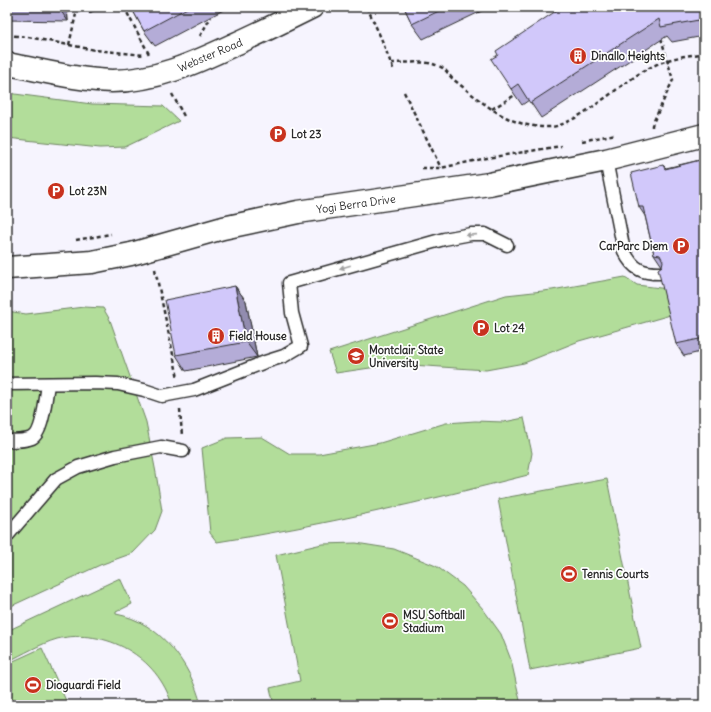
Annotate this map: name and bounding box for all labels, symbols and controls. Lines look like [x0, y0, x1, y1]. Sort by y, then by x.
street label: Webster Road [176, 35, 245, 75]
building icon: Dinallo Heights [568, 46, 588, 66]
place label: Dinallo Heights [591, 49, 665, 64]
parking icon: Lot 23 [268, 124, 288, 144]
place label: Lot 23 [291, 127, 322, 141]
parking icon: Lot 23N [46, 181, 66, 201]
place label: Lot 23N [69, 184, 107, 198]
street label: Yogi Berra Drive [316, 192, 396, 216]
one-way arrow [465, 231, 477, 238]
parking icon: CarParc Diem [671, 236, 691, 256]
place label: CarParc Diem [599, 239, 668, 253]
one-way arrow [339, 264, 351, 270]
parking icon: Lot 24 [471, 318, 491, 338]
place label: Lot 24 [494, 321, 525, 335]
building icon: Field House [206, 326, 226, 346]
place label: Field House [229, 329, 287, 343]
place label: Montclair State University [369, 343, 443, 371]
school or university icon: Montclair State University [346, 346, 366, 366]
sports icon: Tennis Courts [559, 564, 579, 584]
place label: Tennis Courts [582, 567, 649, 581]
place label: MSU Softball Stadium [403, 608, 465, 635]
sports icon: MSU Softball Stadium [380, 611, 400, 631]
sports icon: Dioguardi Field [23, 675, 43, 695]
place label: Dioguardi Field [46, 678, 121, 693]

